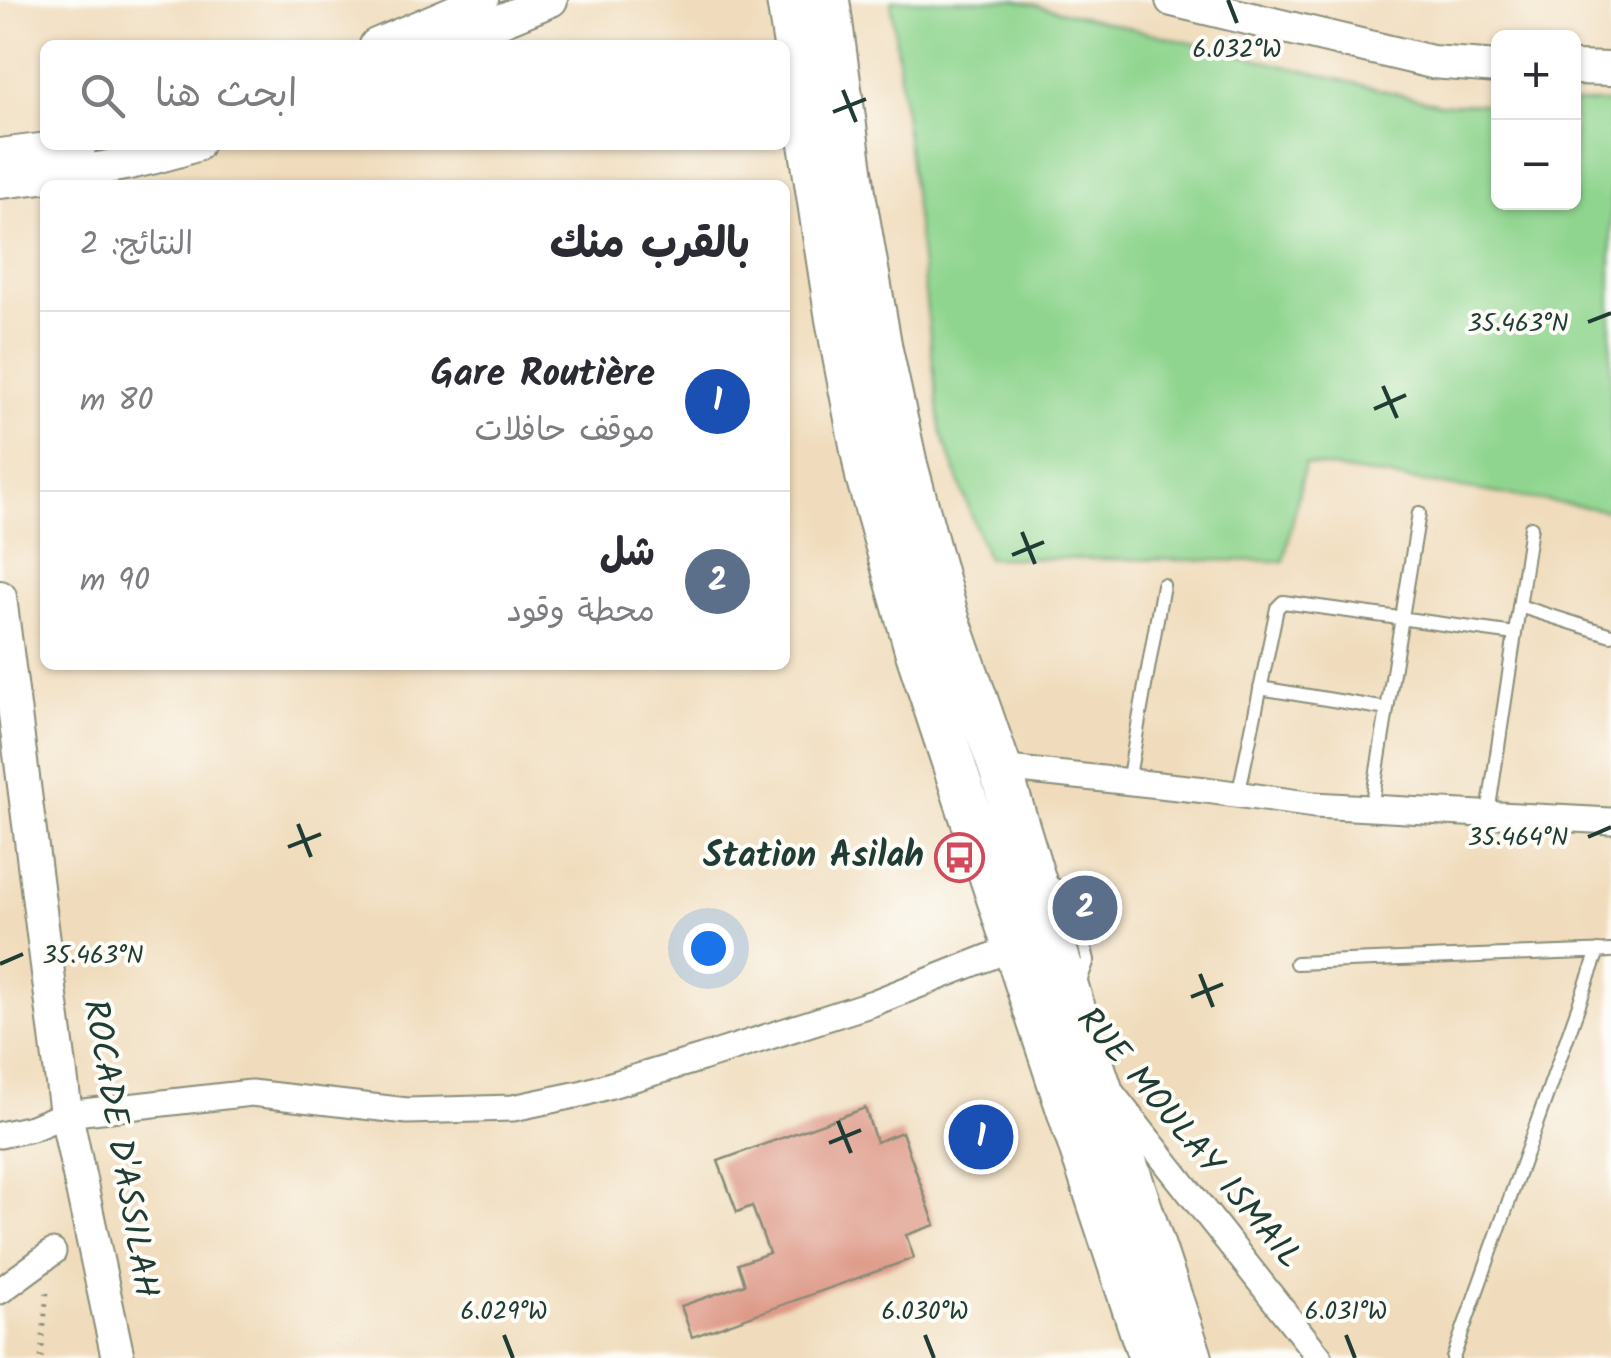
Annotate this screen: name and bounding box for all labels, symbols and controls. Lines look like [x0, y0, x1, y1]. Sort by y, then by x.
text: 6.032°W [1192, 30, 1282, 70]
map controls [1491, 30, 1581, 210]
button: + [1491, 30, 1581, 120]
search box [40, 40, 790, 150]
text: ابحث هنا [155, 66, 297, 126]
icon: search [75, 68, 130, 123]
button: − [1491, 120, 1581, 210]
text: بالقرب منك [550, 212, 750, 279]
text: النتائج: 2 [80, 220, 193, 271]
text: 35.463°N [1468, 304, 1569, 344]
text: Gare Routière [431, 345, 655, 405]
text: 80 m [80, 376, 154, 427]
text: 1 [713, 376, 722, 427]
text: موقف حافلات [475, 406, 655, 457]
text: شل [600, 525, 655, 585]
text: 90 m [80, 556, 150, 607]
text: 2 [708, 556, 727, 607]
text: محطة وقود [507, 587, 655, 638]
text: 35.464°N [1468, 818, 1568, 858]
place label: Station Asilah [703, 829, 924, 885]
bus stop icon: Station Asilah [933, 831, 985, 883]
pin: 2 [1052, 870, 1118, 946]
your location [683, 923, 734, 974]
text: 35.463°N [43, 936, 144, 976]
street label: ROCADE D'ASSILAH [65, 995, 173, 1303]
street label: RUE MOULAY ISMAIL [1061, 995, 1315, 1283]
pin: 1 [948, 1100, 1014, 1174]
text: 6.029°W [460, 1292, 548, 1332]
text: 6.030°W [881, 1292, 969, 1332]
text: 6.031°W [1305, 1292, 1387, 1332]

